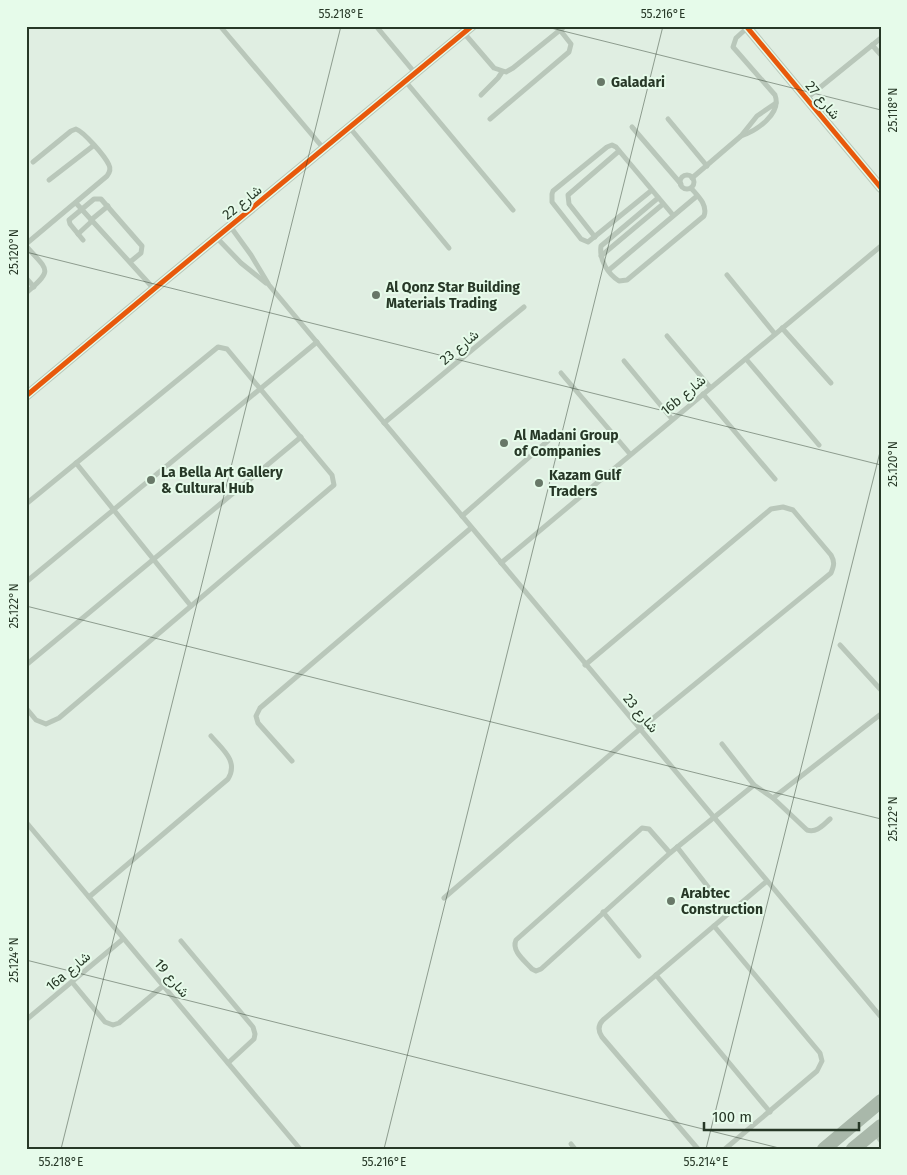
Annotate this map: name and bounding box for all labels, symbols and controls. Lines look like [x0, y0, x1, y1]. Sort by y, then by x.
text: 55.218°E [319, 7, 364, 21]
text: 55.216°E [641, 7, 685, 21]
place label: Galadari [611, 74, 665, 91]
marker: Galadari [595, 76, 607, 88]
street label: شارع 27 [800, 78, 844, 124]
text: 25.118°N [886, 88, 900, 132]
street label: شارع 22 [219, 181, 267, 225]
text: 25.120°N [7, 229, 21, 275]
place label: Al Qonz Star Building Materials Trading [385, 279, 520, 312]
marker: Al Qonz Star Building Materials Trading [370, 289, 382, 301]
street label: شارع 23 [436, 326, 484, 370]
street label: 16b شارع [657, 372, 711, 421]
place label: Al Madani Group of Companies [513, 427, 619, 460]
marker: Al Madani Group of Companies [498, 437, 510, 449]
text: 25.120°N [886, 441, 900, 487]
place label: La Bella Art Gallery & Cultural Hub [161, 464, 283, 497]
place label: Kazam Gulf Traders [549, 467, 623, 500]
marker: La Bella Art Gallery & Cultural Hub [145, 474, 157, 486]
marker: Kazam Gulf Traders [533, 477, 545, 489]
text: 25.122°N [7, 583, 21, 629]
street label: شارع 23 [618, 690, 662, 738]
text: 25.122°N [886, 796, 900, 842]
place label: Arabtec Construction [680, 885, 763, 918]
marker: Arabtec Construction [665, 895, 677, 907]
text: 25.124°N [7, 937, 21, 983]
street label: 16a شارع [43, 948, 95, 996]
street label: شارع 19 [149, 956, 193, 1002]
scale bar [704, 1100, 860, 1132]
text: 100 m [712, 1108, 752, 1126]
text: 55.218°E [39, 1155, 84, 1169]
text: 55.216°E [362, 1155, 406, 1169]
text: 55.214°E [684, 1155, 728, 1169]

